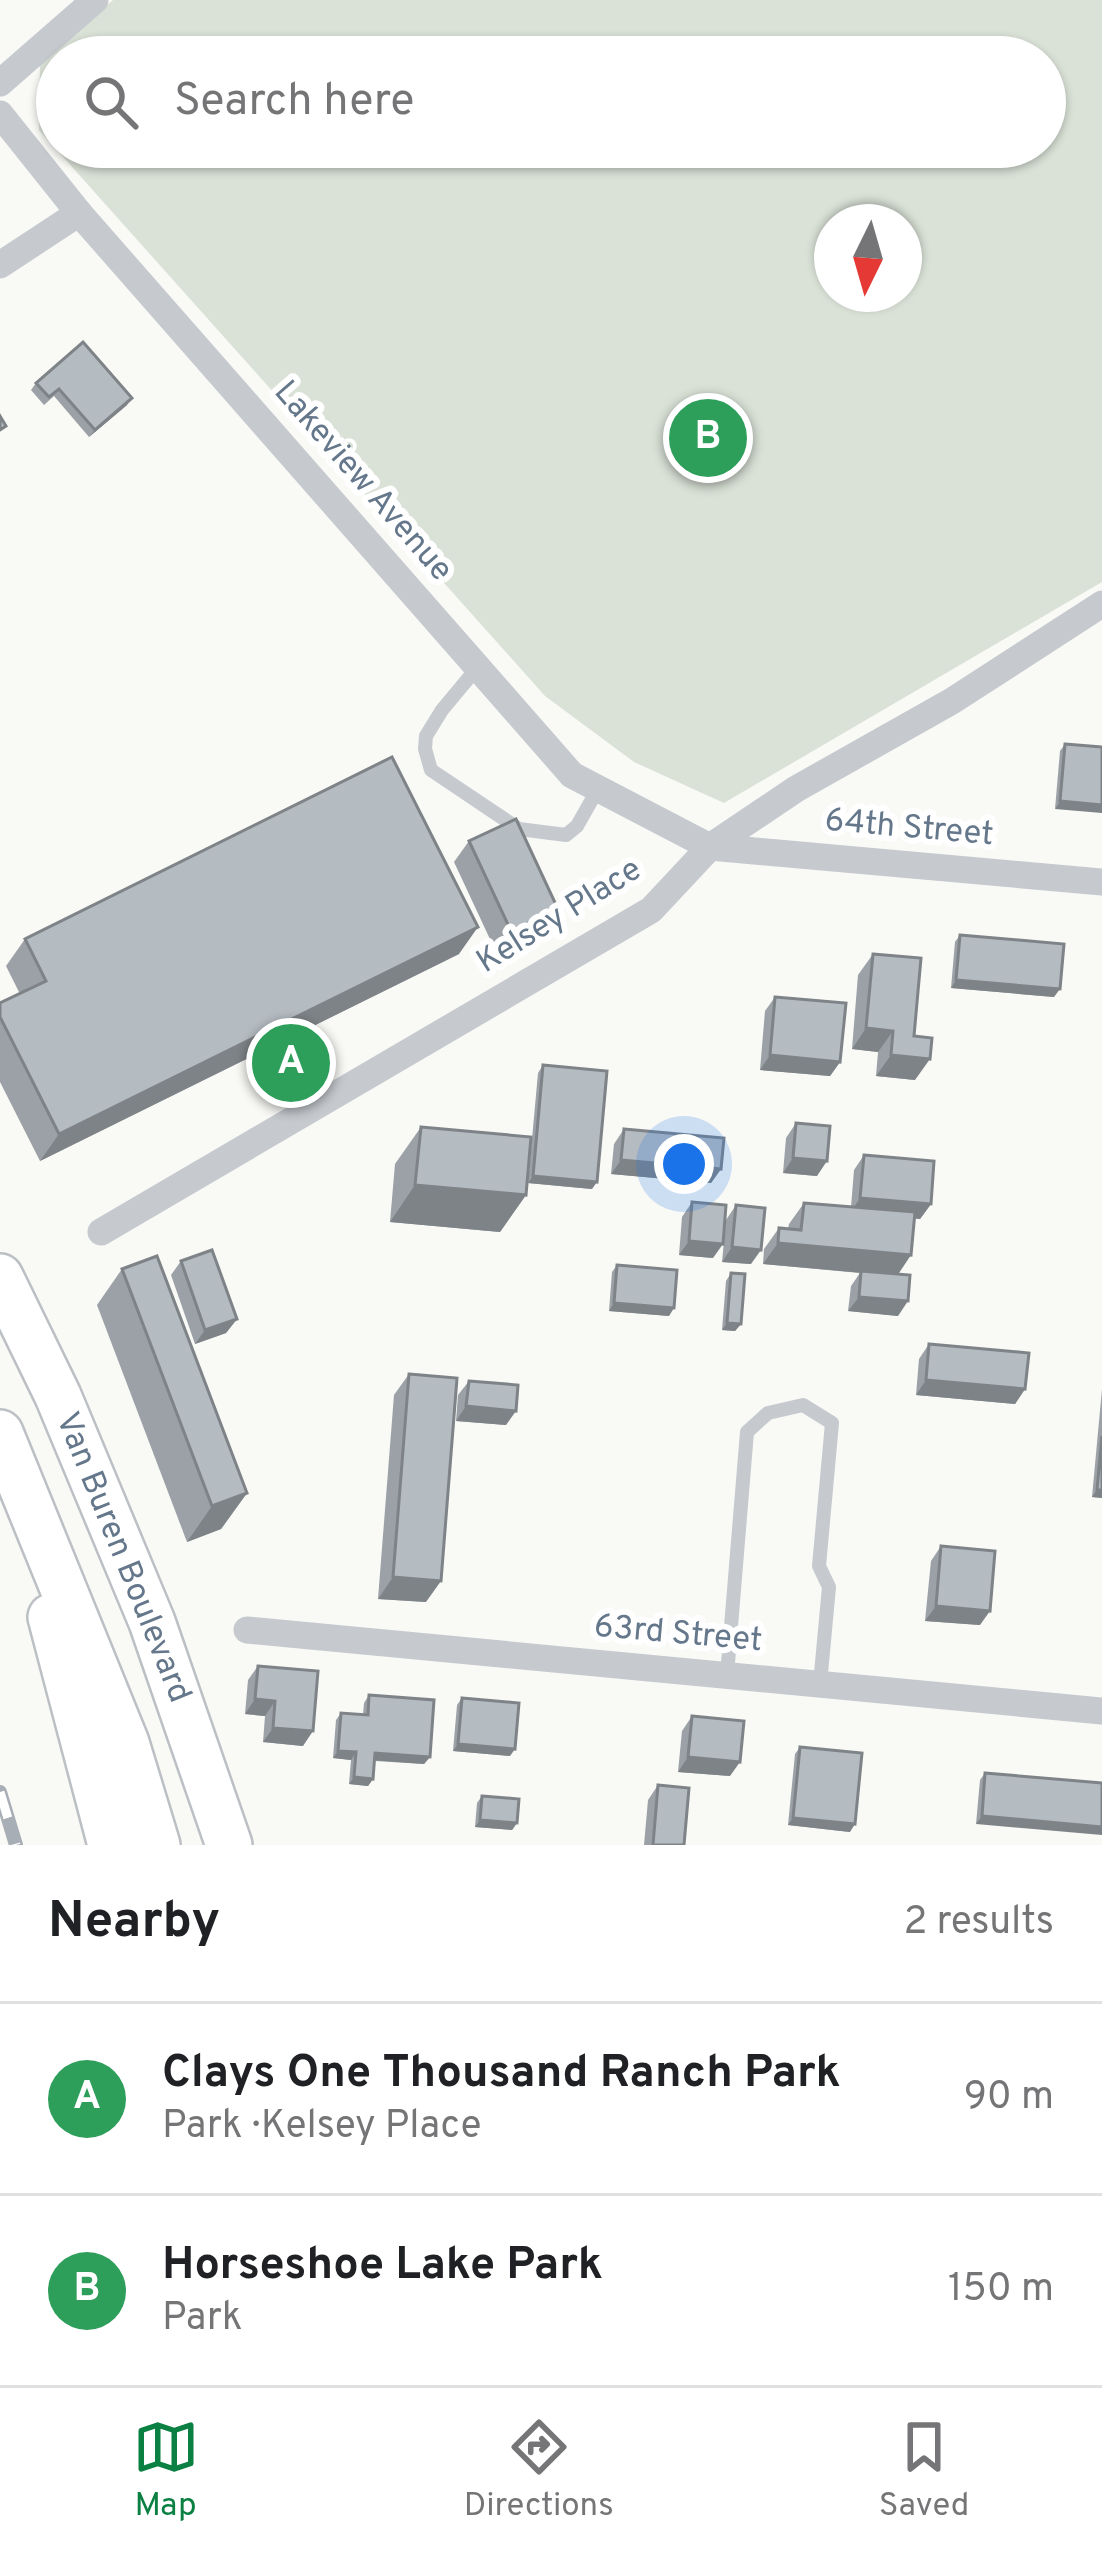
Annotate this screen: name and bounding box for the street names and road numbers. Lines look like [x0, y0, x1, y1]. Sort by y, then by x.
street label: Lakeview Avenue [263, 373, 461, 591]
street label: 64th Street [823, 801, 995, 857]
street label: Kelsey Place [470, 850, 650, 984]
street label: Van Buren Boulevard [45, 1407, 199, 1709]
street label: 63rd Street [592, 1607, 764, 1663]

